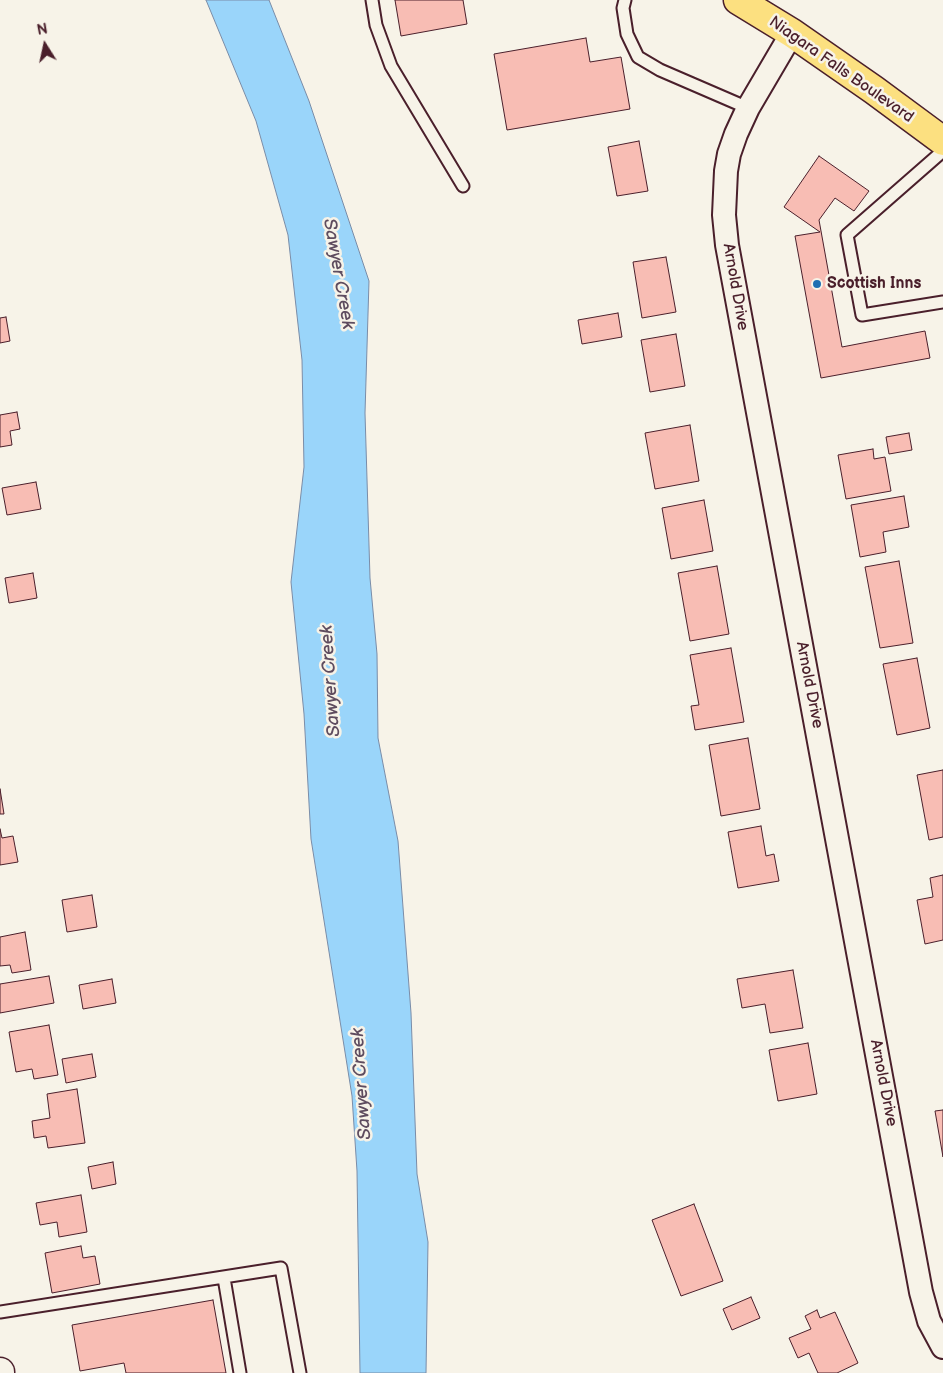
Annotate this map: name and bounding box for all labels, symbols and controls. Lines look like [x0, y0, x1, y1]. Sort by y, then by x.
street label: Niagara Falls Boulevard [765, 13, 917, 127]
north arrow [20, 20, 70, 70]
text: N [36, 20, 49, 39]
water label: Sawyer Creek [318, 217, 358, 331]
street label: Arnold Drive [718, 242, 752, 332]
place label: Scottish Inns [827, 274, 921, 294]
marker: Scottish Inns [811, 278, 823, 290]
water label: Sawyer Creek [316, 624, 346, 738]
street label: Arnold Drive [791, 640, 827, 730]
water label: Sawyer Creek [347, 1027, 377, 1141]
street label: Arnold Drive [865, 1038, 901, 1128]

